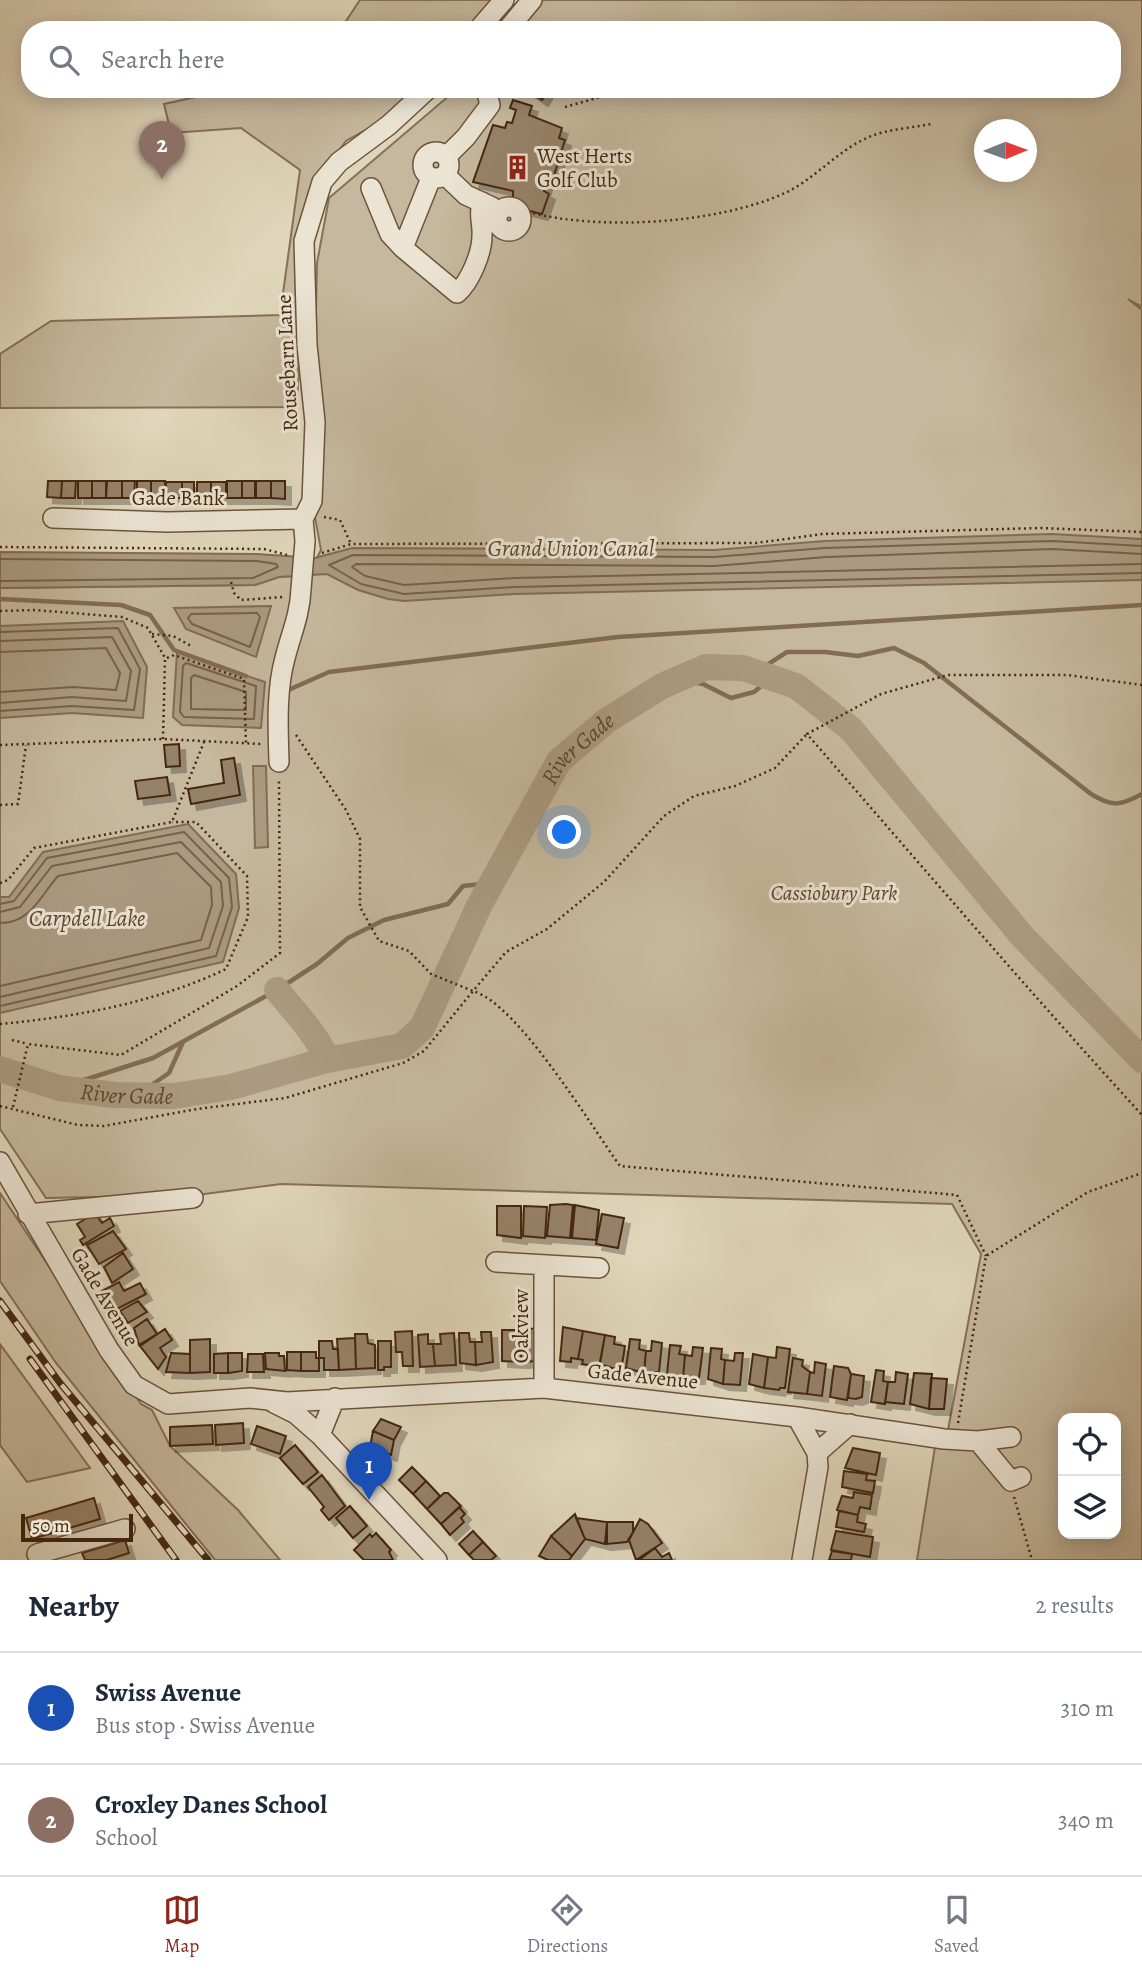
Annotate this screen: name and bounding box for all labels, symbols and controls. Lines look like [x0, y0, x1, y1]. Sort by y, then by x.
search box [21, 21, 1121, 98]
icon: search [45, 41, 83, 79]
text: Search here [101, 42, 225, 77]
north arrow [974, 119, 1037, 182]
pin: 2 [139, 121, 185, 179]
place label: West Herts Golf Club [536, 142, 632, 194]
building icon: West Herts Golf Club [503, 154, 531, 182]
street label: Rousebarn Lane [269, 294, 305, 432]
street label: Gade Bank [132, 484, 225, 512]
water label: Grand Union Canal [487, 533, 655, 564]
water label: River Gade [534, 705, 620, 790]
your location [547, 815, 581, 849]
park label: Cassiobury Park [771, 879, 897, 907]
water label: Carpdell Lake [29, 903, 145, 934]
water label: River Gade [79, 1075, 173, 1111]
street label: Gade Avenue [64, 1242, 146, 1352]
street label: Oakview [507, 1289, 535, 1363]
street label: Gade Avenue [586, 1356, 700, 1396]
map controls [1058, 1413, 1121, 1539]
button: locate [1058, 1413, 1121, 1476]
pin: 1 [346, 1442, 392, 1500]
button: layers [1058, 1476, 1121, 1539]
scale bar [21, 1511, 133, 1543]
text: 50 m [32, 1513, 70, 1539]
text: Nearby [28, 1586, 119, 1626]
text: 2 results [1036, 1590, 1114, 1621]
text: Swiss Avenue [95, 1675, 241, 1710]
text: 1 [47, 1693, 55, 1724]
text: 310 m [1061, 1693, 1114, 1724]
text: Bus stop · Swiss Avenue [95, 1710, 315, 1741]
text: Croxley Danes School [95, 1787, 327, 1822]
text: 2 [45, 1805, 57, 1836]
text: 340 m [1058, 1805, 1114, 1836]
text: School [95, 1822, 157, 1853]
tab: Map [163, 1891, 201, 1959]
tab: Directions [527, 1891, 608, 1959]
tab: Saved [934, 1891, 979, 1959]

